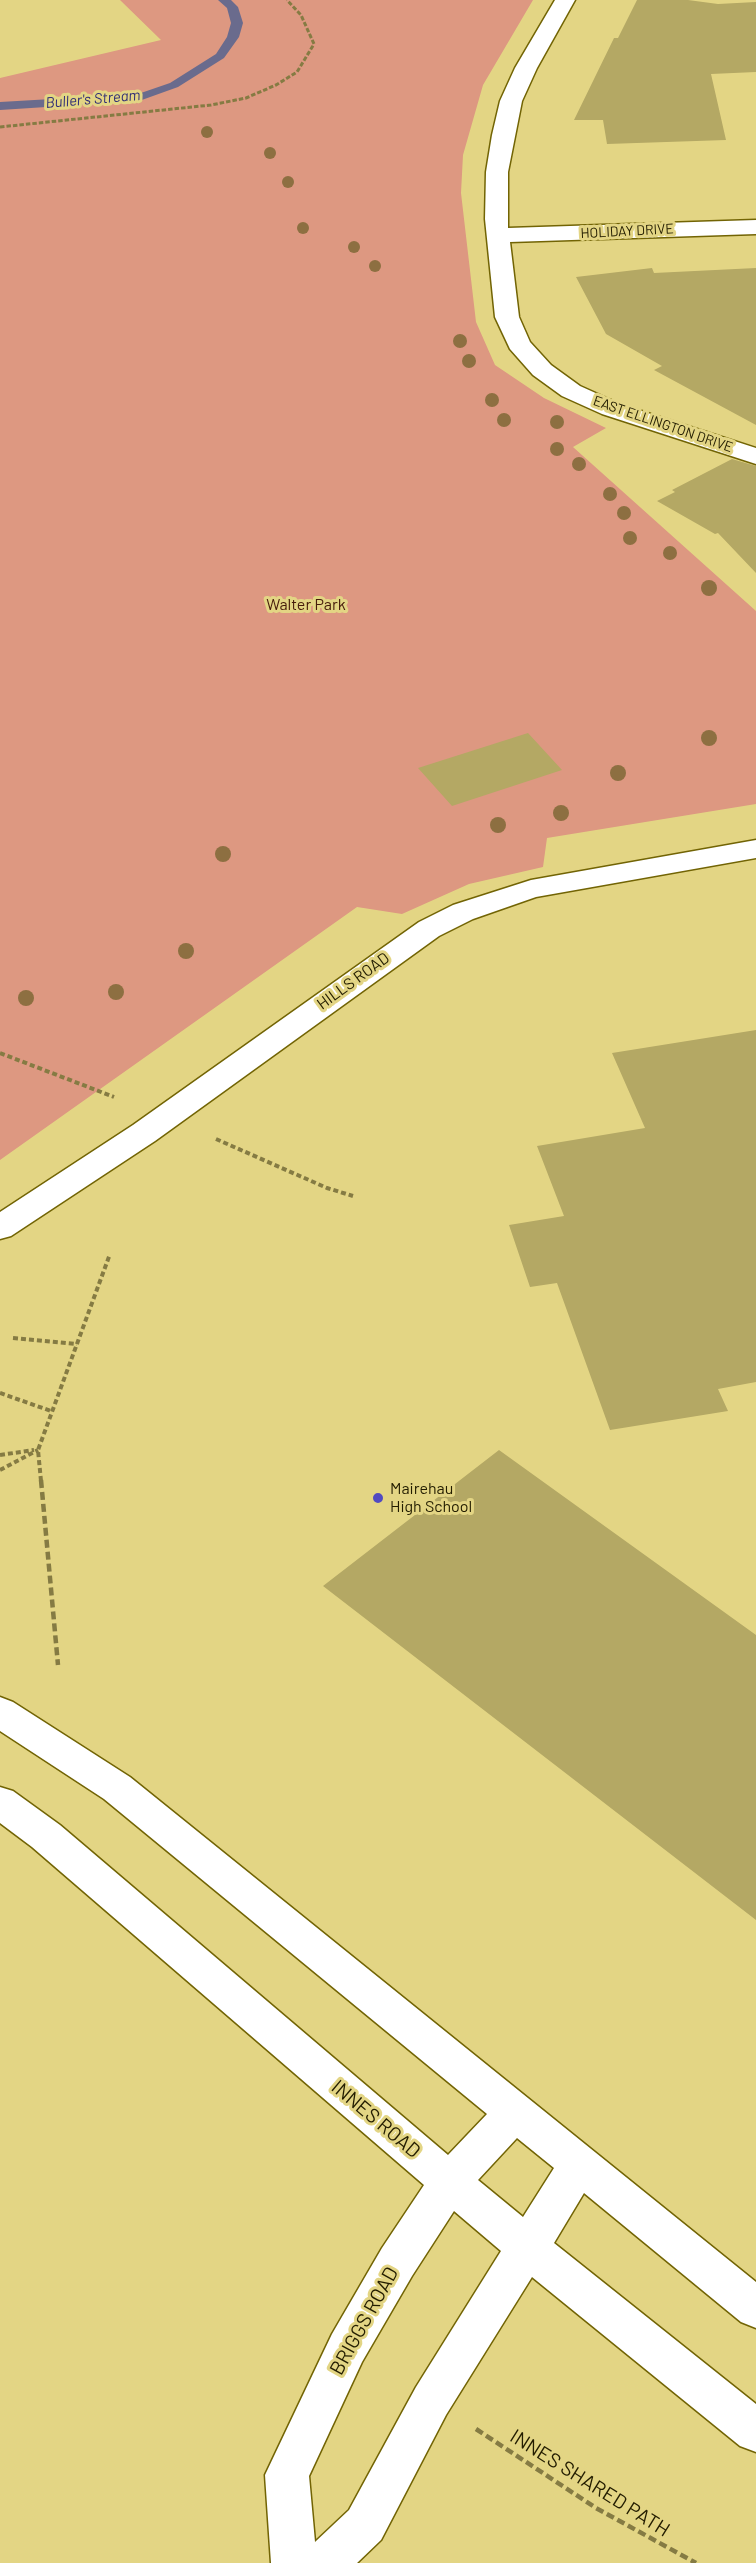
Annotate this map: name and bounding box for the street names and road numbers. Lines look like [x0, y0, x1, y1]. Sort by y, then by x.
street label: HOLIDAY DRIVE [580, 220, 674, 242]
street label: EAST ELLINGTON DRIVE [591, 392, 735, 456]
street label: HILLS ROAD [313, 948, 393, 1014]
street label: INNES ROAD [327, 2075, 425, 2163]
street label: BRIGGS ROAD [325, 2263, 403, 2379]
street label: INNES SHARED PATH [506, 2424, 674, 2542]

